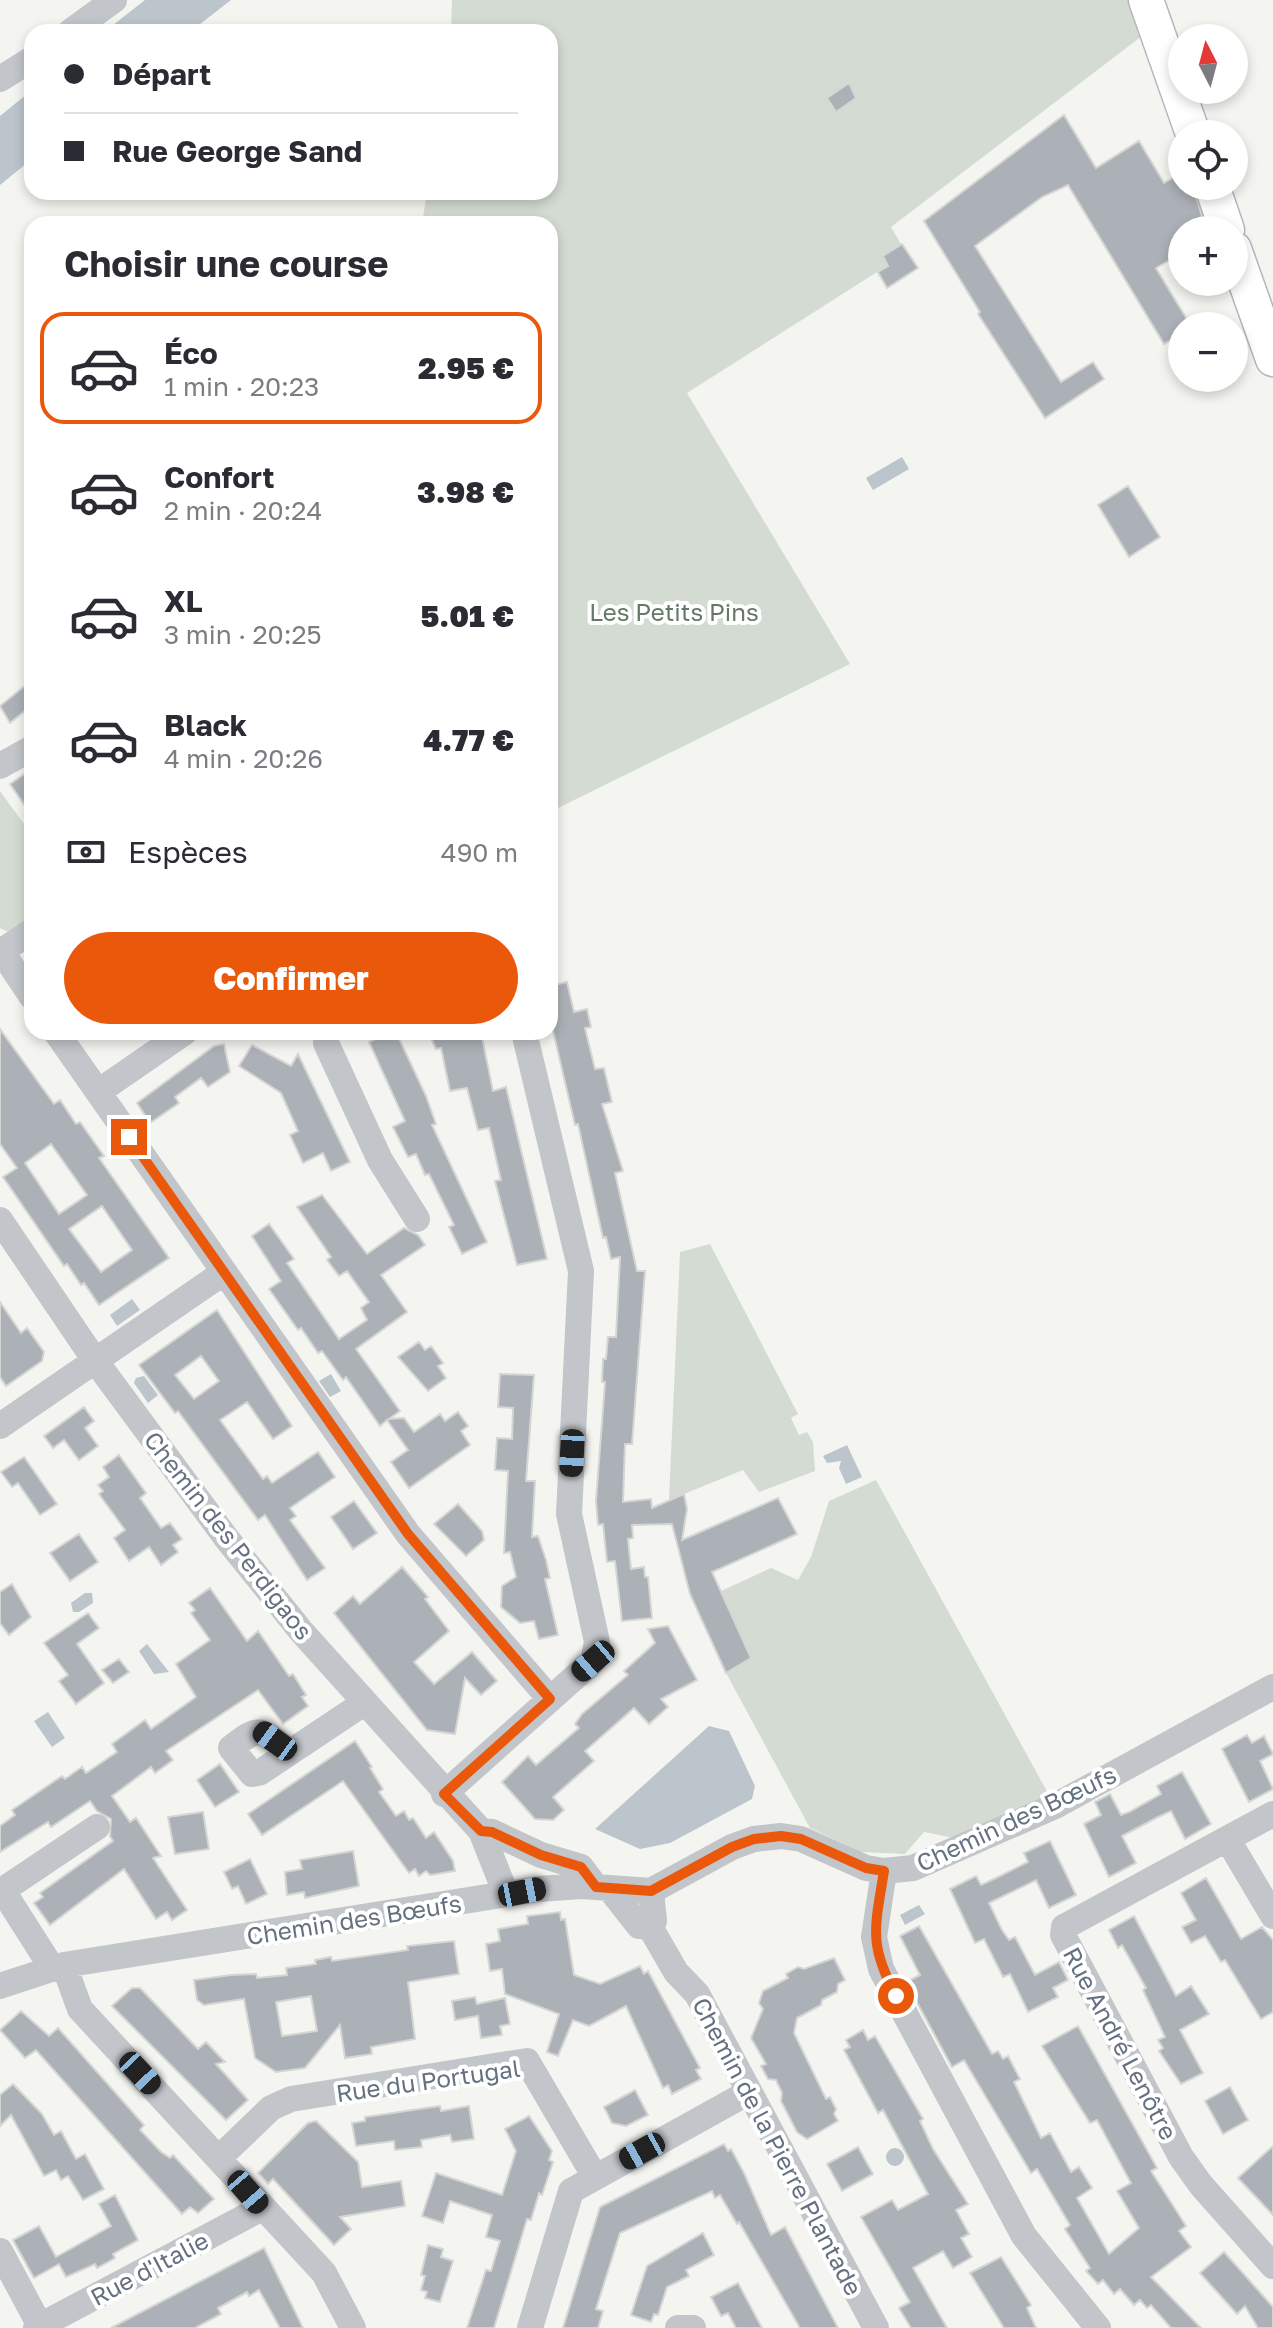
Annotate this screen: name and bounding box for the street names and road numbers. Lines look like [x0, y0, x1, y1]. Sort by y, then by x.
street label: Chemin des Perdigaos [139, 1425, 319, 1645]
street label: Chemin des Bœufs [912, 1759, 1120, 1877]
street label: Chemin des Bœufs [245, 1888, 463, 1950]
street label: Rue André Lenôtre [1058, 1942, 1184, 2144]
street label: Chemin de la Pierre Plantade [687, 1992, 869, 2300]
street label: Rue du Portugal [334, 2053, 522, 2107]
street label: Rue d'Italie [85, 2225, 213, 2311]

